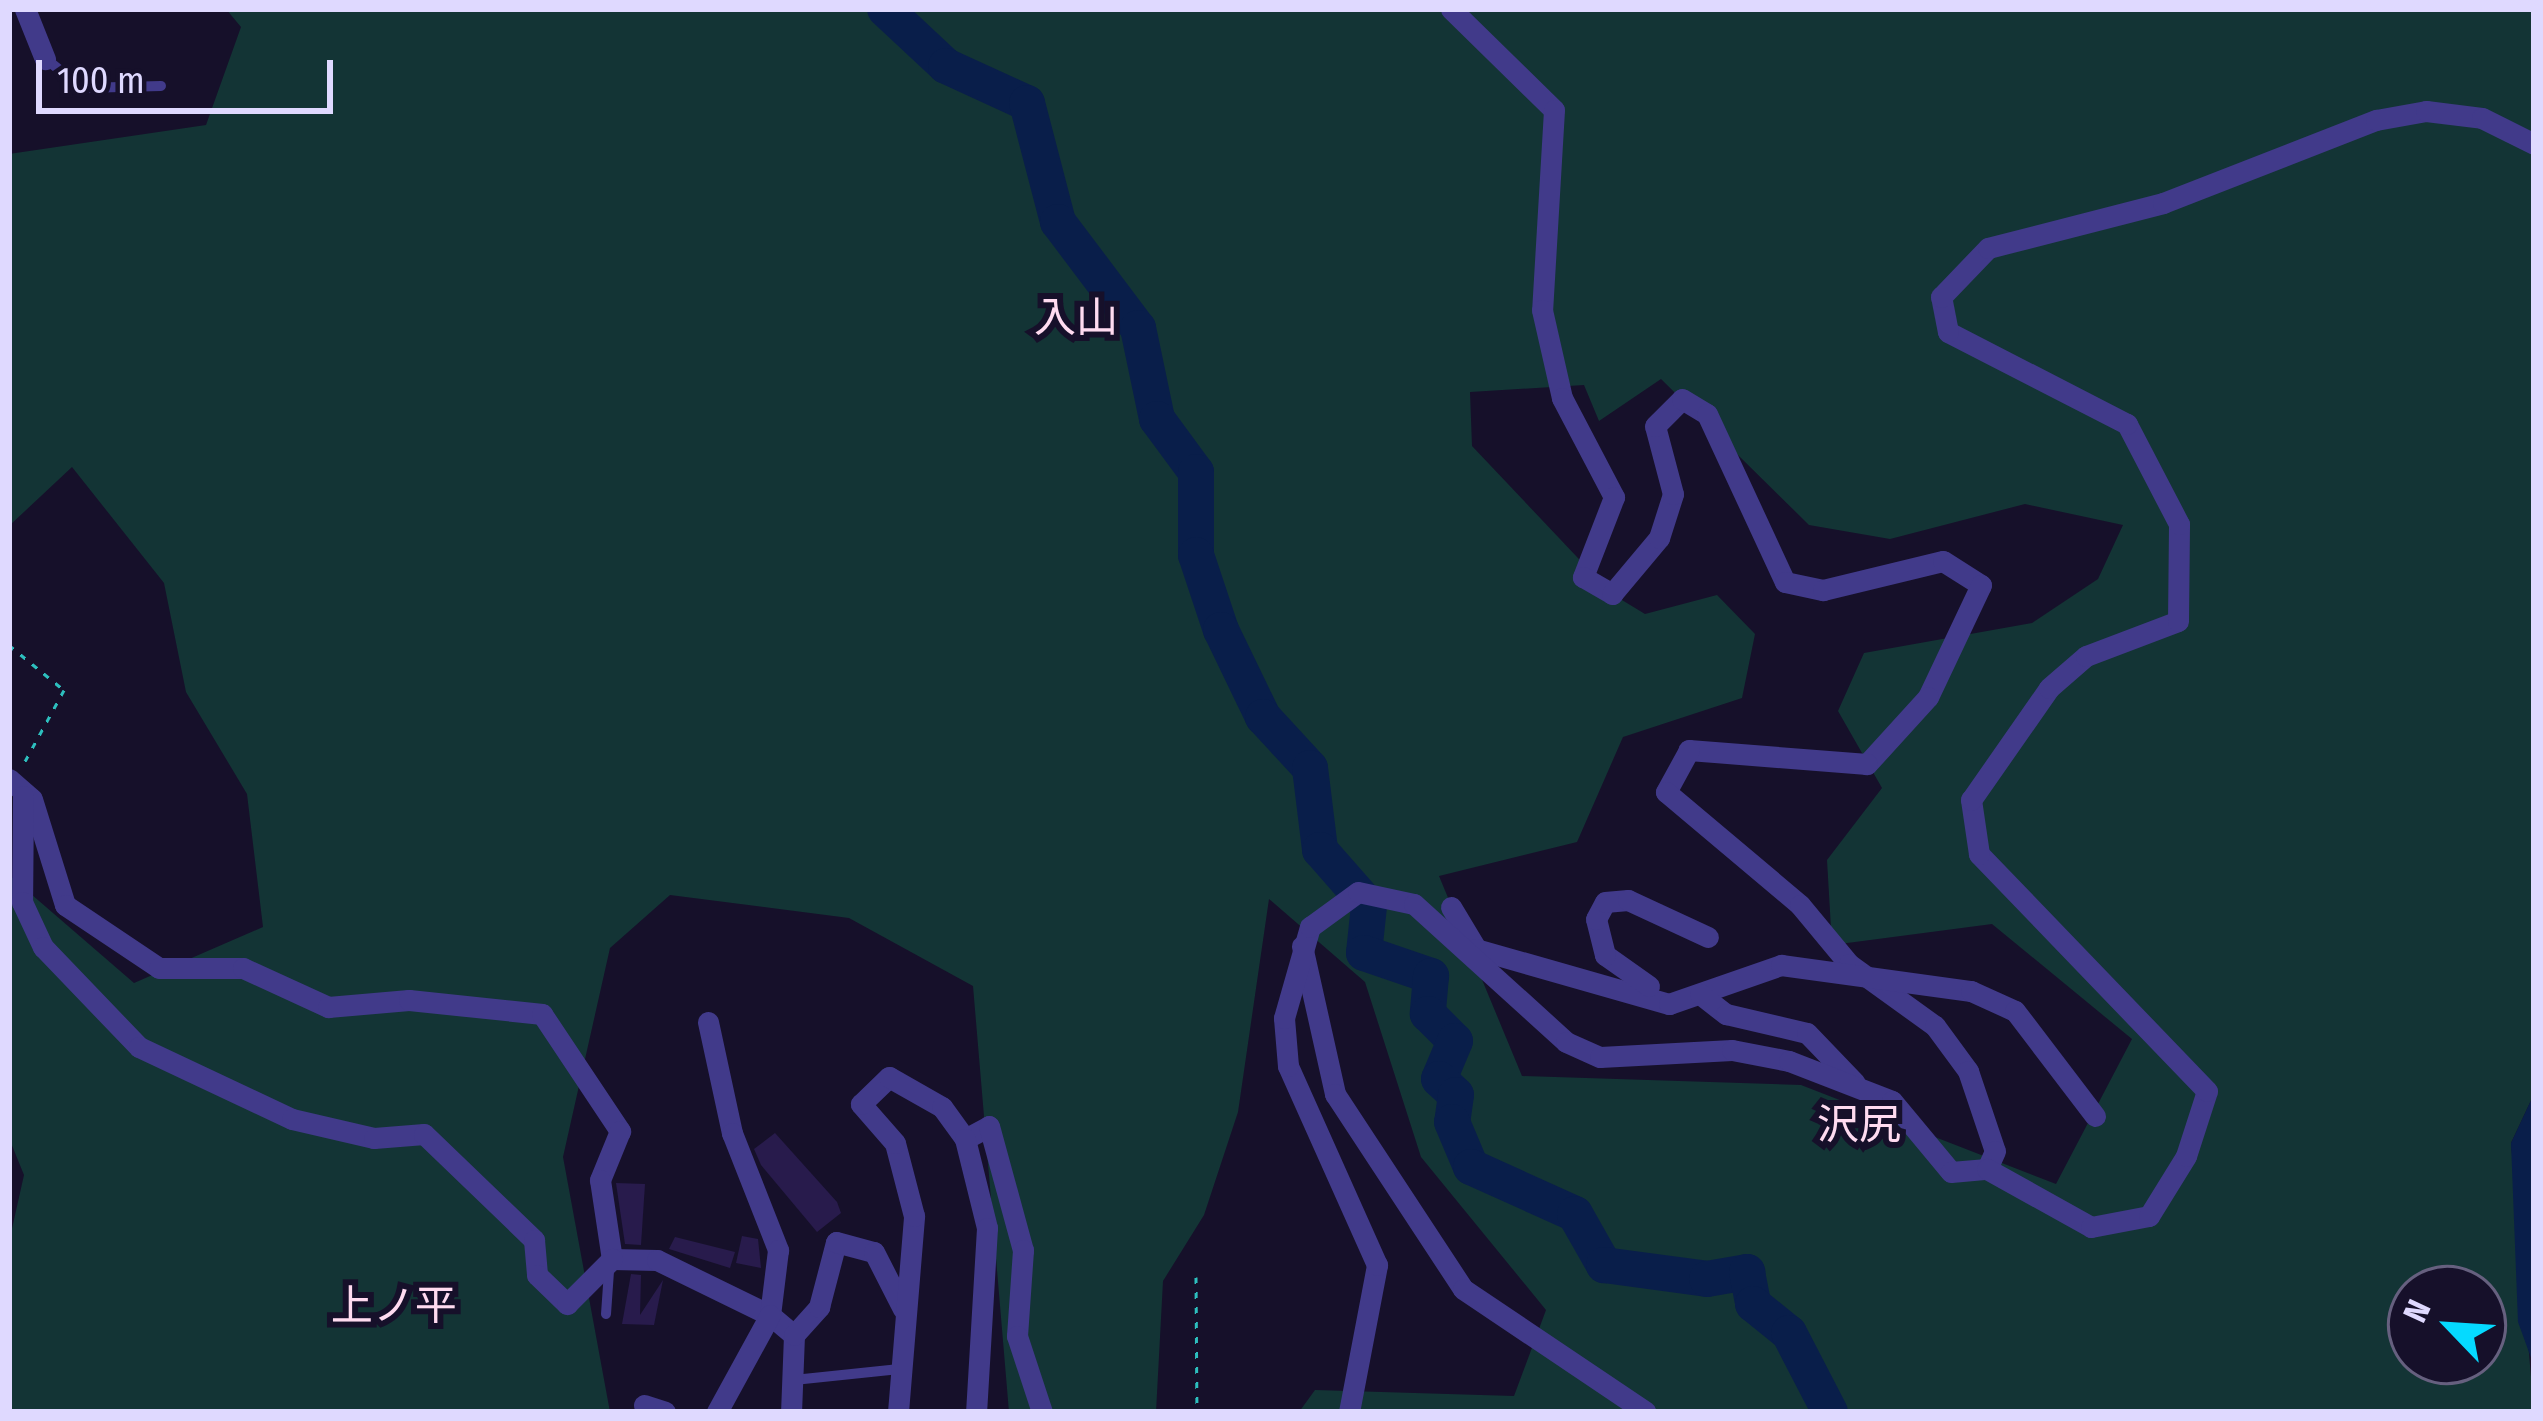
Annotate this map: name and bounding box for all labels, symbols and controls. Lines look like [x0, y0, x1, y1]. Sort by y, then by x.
scale bar [42, 36, 339, 110]
text: 100 m [57, 59, 145, 103]
district label: 入山 [1034, 293, 1118, 343]
district label: 沢尻 [1817, 1100, 1901, 1150]
north arrow [2387, 1265, 2507, 1385]
district label: 上ノ平 [331, 1281, 457, 1331]
text: N [2395, 1294, 2439, 1328]

